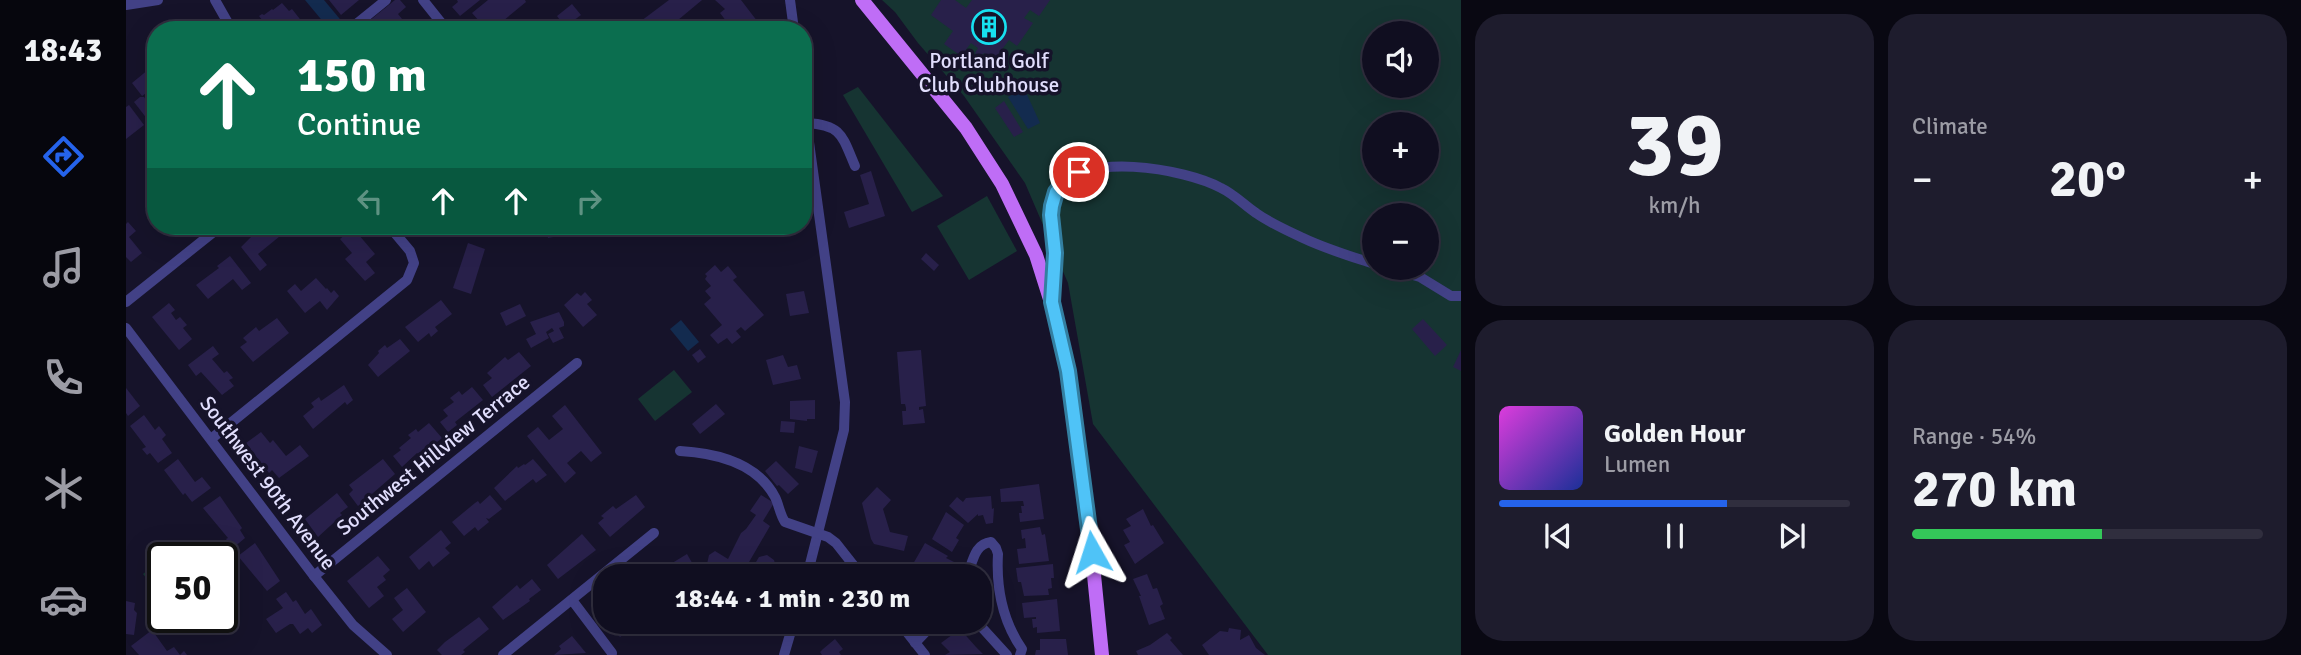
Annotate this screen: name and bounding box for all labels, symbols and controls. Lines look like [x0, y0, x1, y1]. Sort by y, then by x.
building icon: Portland Golf Club Clubhouse [970, 8, 1008, 46]
map controls [1362, 21, 1439, 280]
button: sound [1362, 21, 1439, 98]
text: 18:43 [24, 31, 102, 70]
text: 150 m [297, 45, 427, 105]
place label: Portland Golf Club Clubhouse [919, 48, 1059, 98]
icon: ahead [182, 49, 273, 140]
text: 39 [1625, 89, 1724, 202]
text: Continue [297, 105, 421, 144]
button: + [1362, 112, 1439, 189]
text: Climate [1912, 112, 1988, 141]
icon: directions [39, 132, 88, 181]
pin [1049, 142, 1109, 202]
text: 20° [2049, 147, 2126, 211]
icon: arrive [1060, 153, 1098, 191]
text: − [1912, 156, 1933, 203]
text: + [2242, 156, 2263, 203]
icon: left [351, 182, 389, 220]
icon: ahead [424, 182, 462, 220]
icon: ahead [497, 182, 535, 220]
icon: right [570, 182, 608, 220]
text: km/h [1648, 191, 1701, 220]
button: − [1362, 203, 1439, 280]
icon: music [39, 243, 88, 292]
icon: phone [39, 353, 88, 402]
street label: Southwest Hillview Terrace [331, 369, 535, 541]
street label: Southwest 90th Avenue [194, 391, 342, 575]
text: Golden Hour [1604, 418, 1745, 450]
text: Range · 54% [1912, 422, 2036, 451]
text: Lumen [1604, 450, 1670, 479]
text: 270 km [1912, 457, 2077, 521]
icon: climate [39, 464, 88, 513]
position arrow [1055, 515, 1129, 589]
icon: previous [1539, 517, 1577, 555]
icon: pause [1656, 517, 1694, 555]
icon: next [1773, 517, 1811, 555]
speed limit sign: 50 [147, 542, 238, 633]
icon: car [39, 575, 88, 624]
text: 18:44 · 1 min · 230 m [675, 583, 910, 615]

